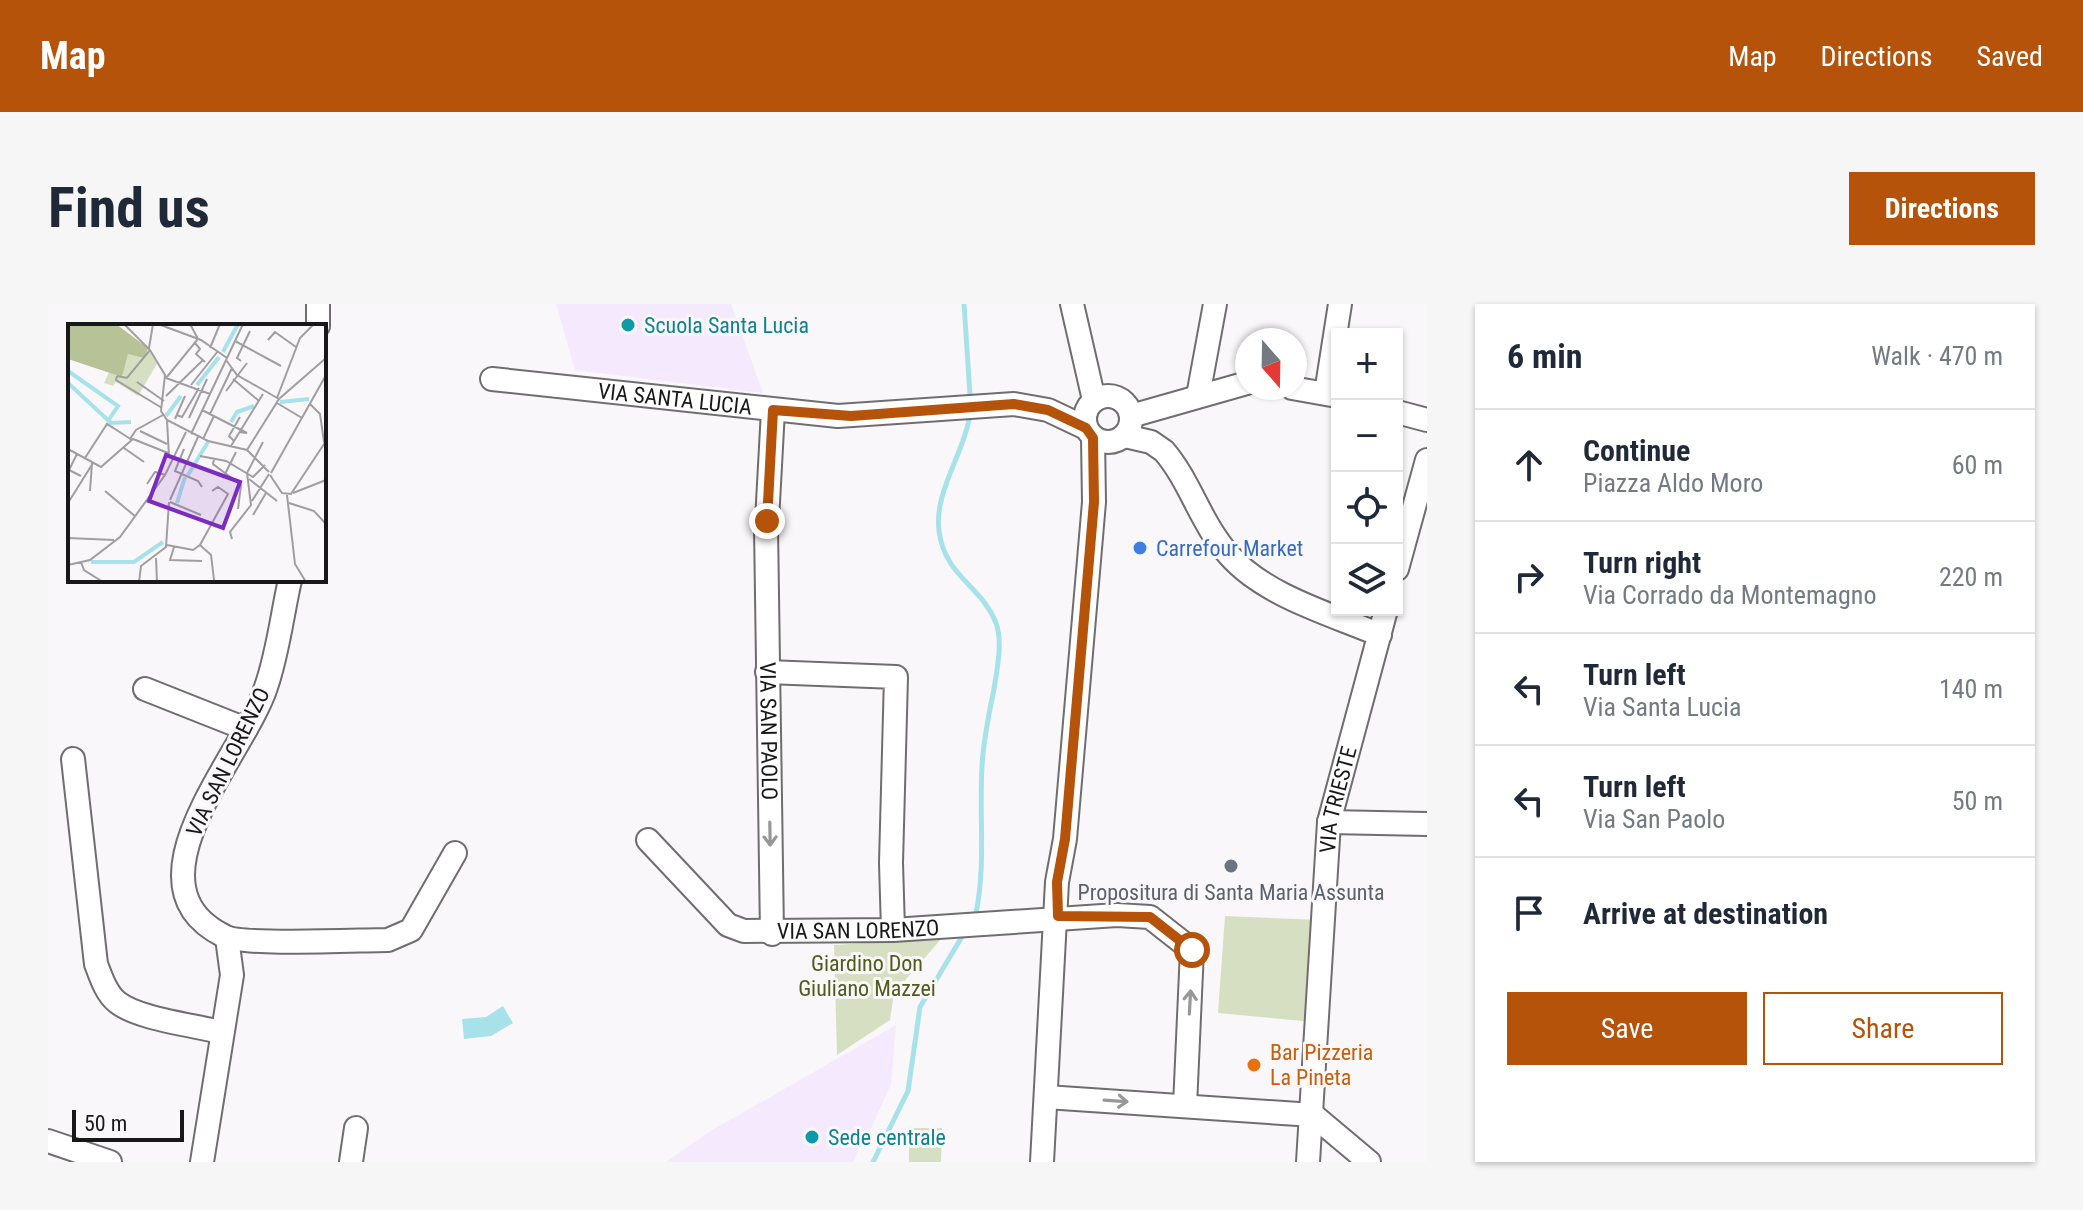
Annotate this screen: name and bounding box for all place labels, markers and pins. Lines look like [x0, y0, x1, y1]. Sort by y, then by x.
place label: Scuola Santa Lucia [644, 313, 809, 338]
marker: Scuola Santa Lucia [619, 316, 637, 334]
place label: Carrefour Market [1156, 536, 1303, 561]
marker: Carrefour Market [1131, 539, 1149, 557]
marker: Propositura di Santa Maria Assunta [1222, 857, 1240, 875]
place label: Propositura di Santa Maria Assunta [1077, 880, 1385, 905]
place label: Bar Pizzeria La Pineta [1270, 1040, 1373, 1090]
marker: Bar Pizzeria La Pineta [1245, 1056, 1263, 1074]
place label: Sede centrale [828, 1125, 946, 1150]
marker: Sede centrale [803, 1128, 821, 1146]

